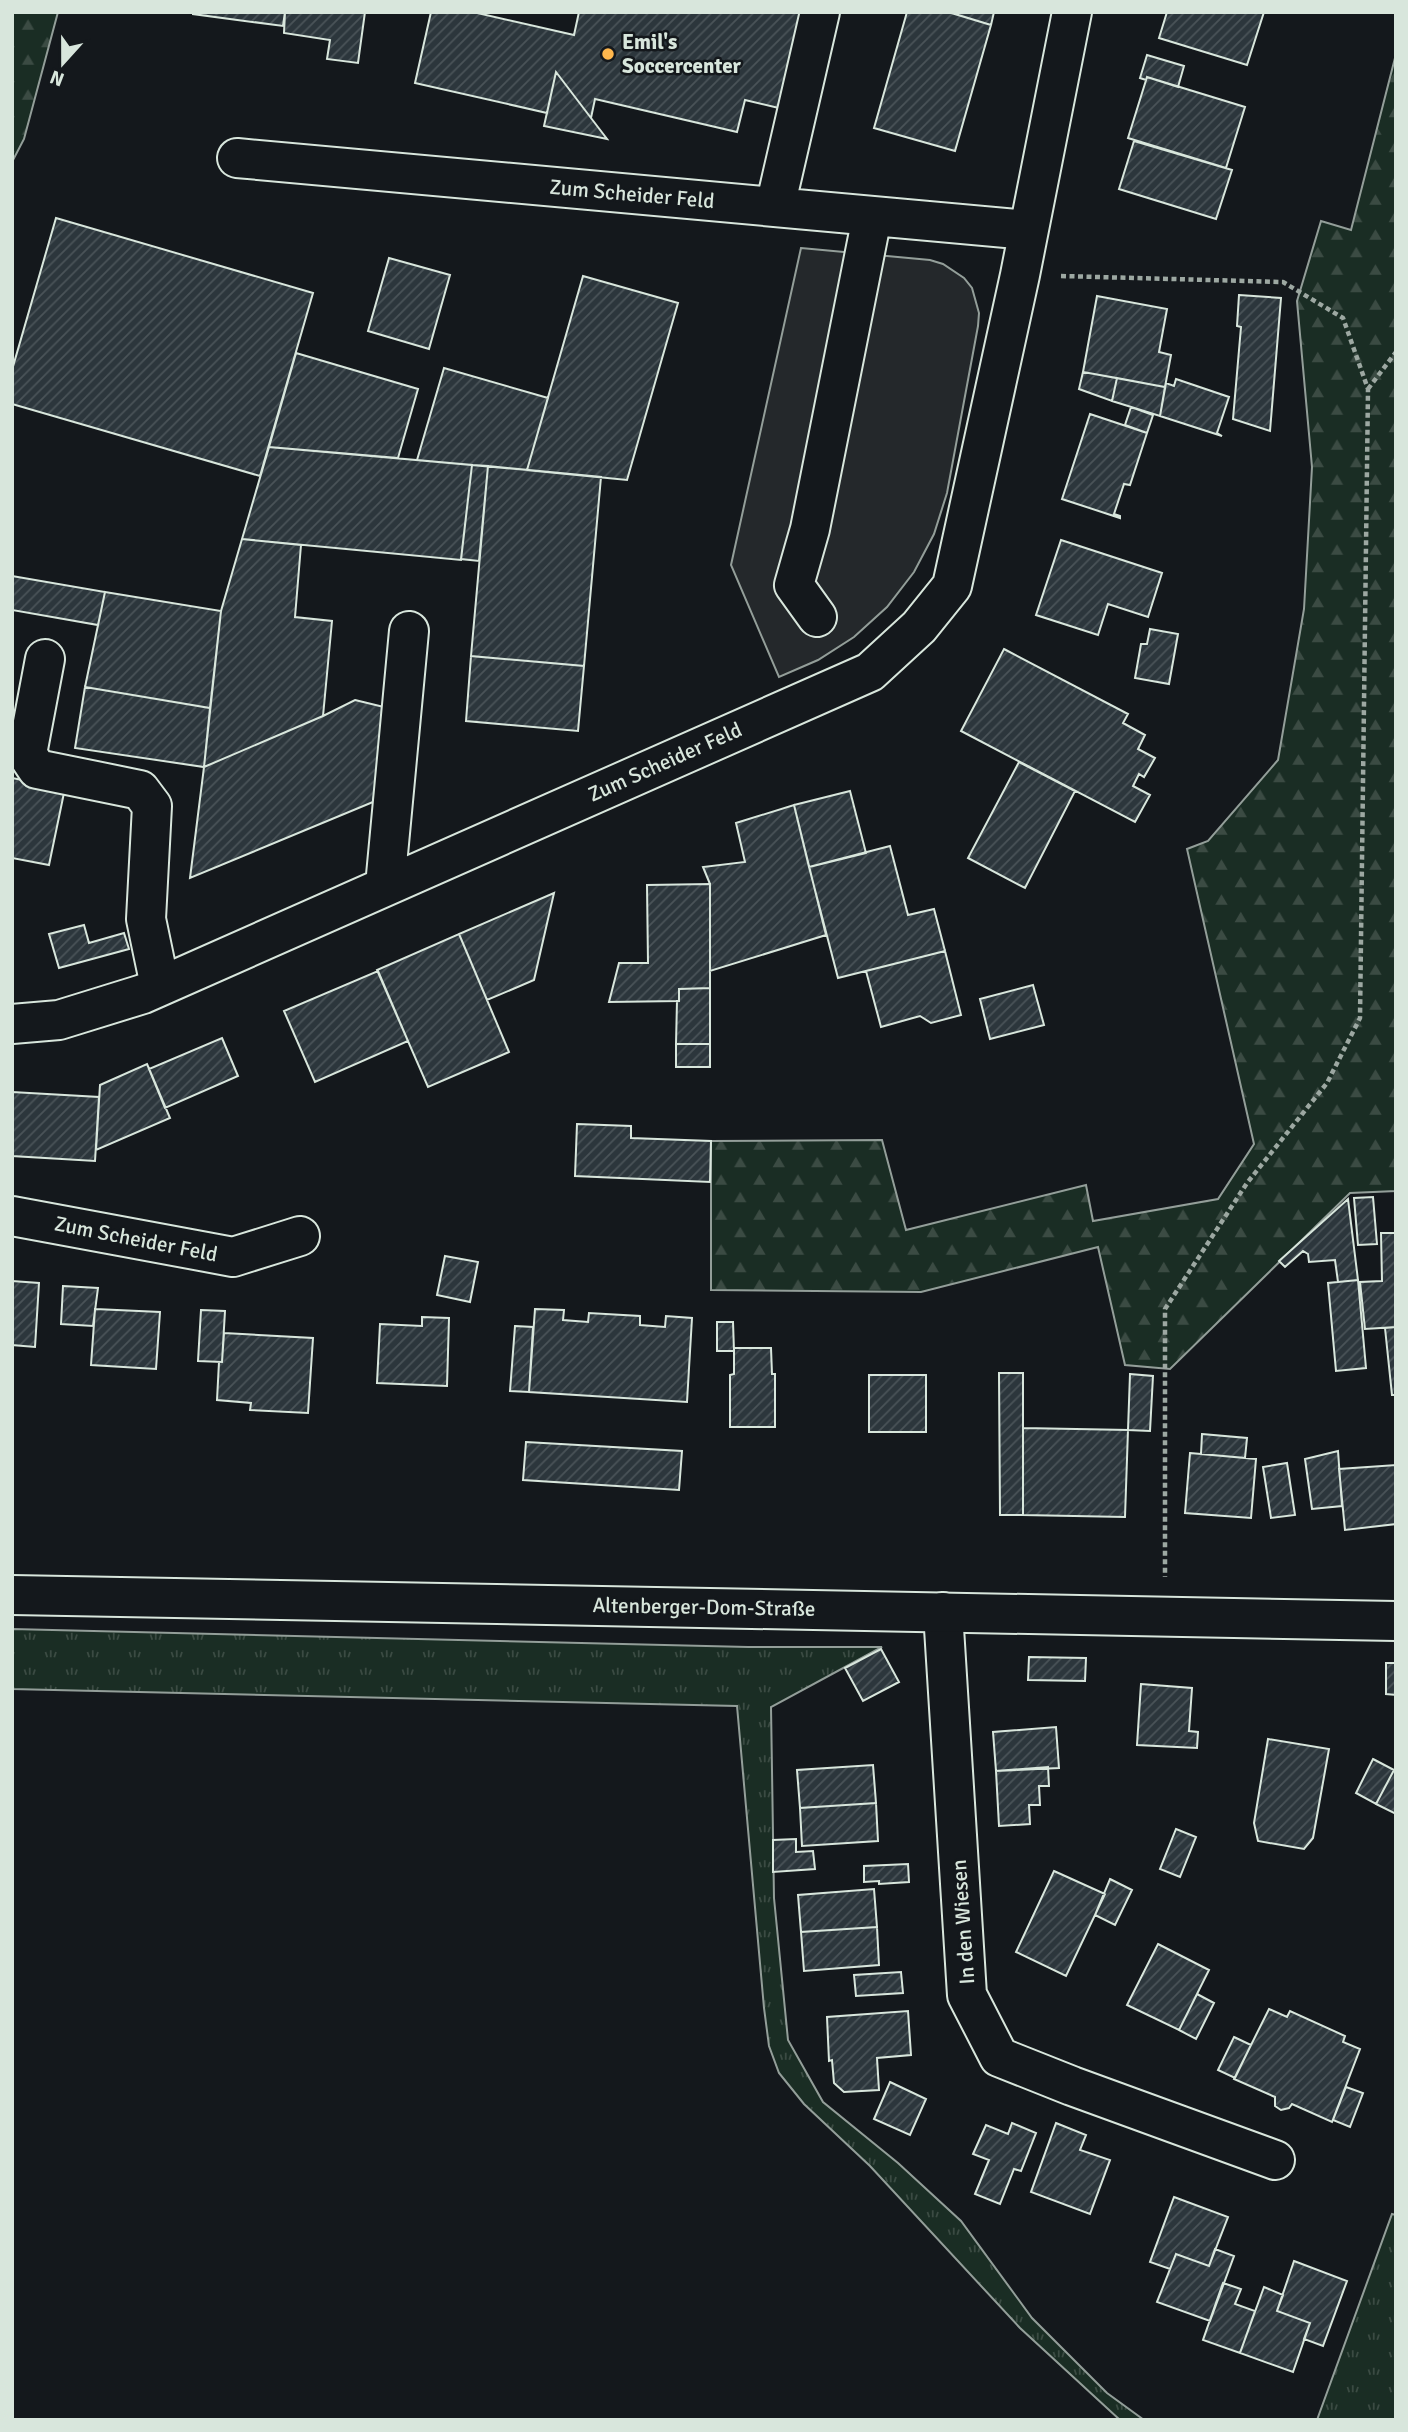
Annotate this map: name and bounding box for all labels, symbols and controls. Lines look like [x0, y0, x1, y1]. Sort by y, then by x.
north arrow [28, 28, 98, 98]
place label: Emil's Soccercenter [622, 29, 742, 79]
marker: Emil's Soccercenter [600, 46, 616, 62]
text: N [47, 64, 68, 92]
street label: Zum Scheider Feld [549, 174, 715, 214]
street label: Zum Scheider Feld [584, 717, 746, 807]
street label: Zum Scheider Feld [52, 1210, 220, 1268]
street label: Altenberger-Dom-Straße [592, 1592, 816, 1622]
street label: In den Wiesen [946, 1859, 980, 1985]

